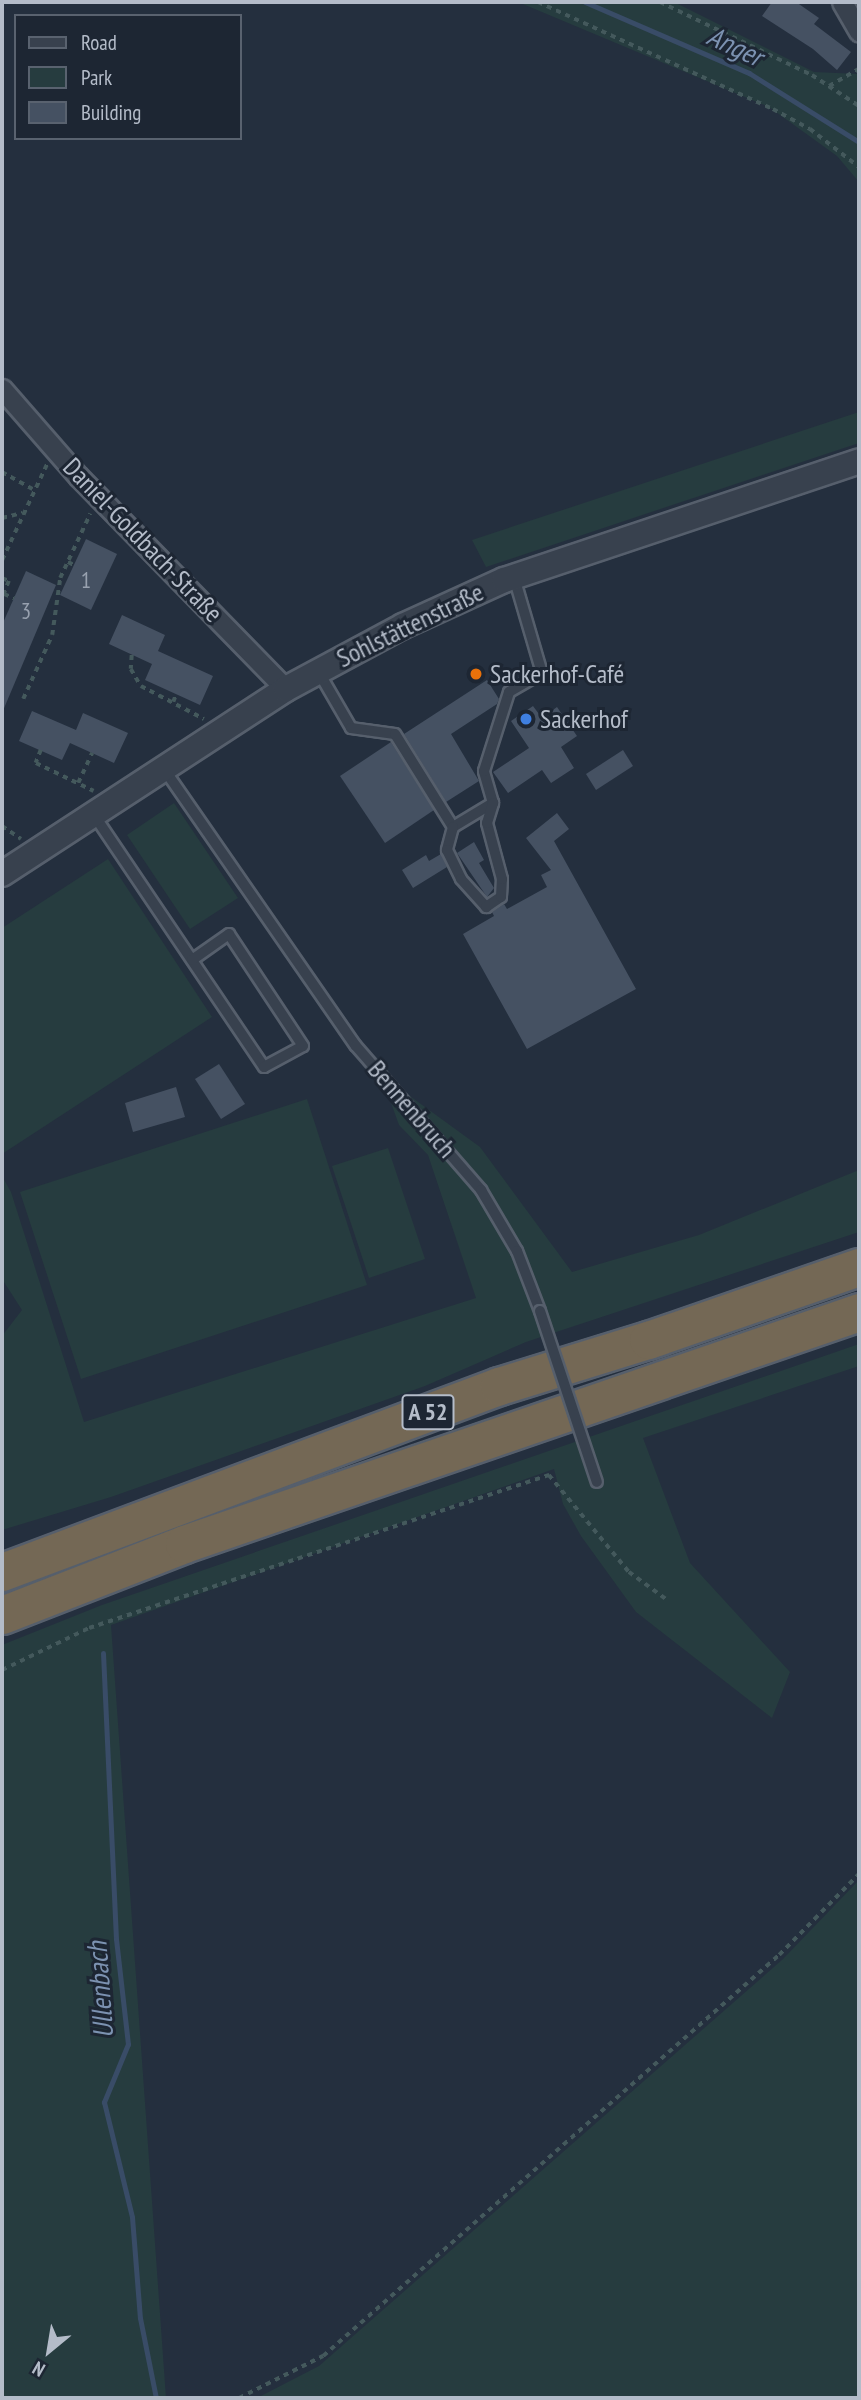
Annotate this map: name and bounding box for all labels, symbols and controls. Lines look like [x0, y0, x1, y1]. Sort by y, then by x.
legend [14, 14, 242, 140]
water label: Anger [702, 19, 768, 73]
text: Road [81, 29, 117, 56]
text: Park [81, 64, 112, 91]
text: Building [81, 99, 141, 126]
street label: Daniel-Goldbach-Straße [57, 451, 229, 629]
house number: 1 [81, 566, 91, 594]
street label: Sohlstättenstraße [332, 576, 488, 674]
house number: 3 [21, 597, 31, 625]
place label: Sackerhof-Café [490, 658, 624, 690]
marker: Sackerhof-Café [468, 666, 484, 682]
place label: Sackerhof [540, 703, 628, 735]
marker: Sackerhof [518, 711, 534, 727]
street label: Bennenbruch [361, 1054, 463, 1164]
road number: A 52 [400, 1392, 456, 1432]
water label: Ullenbach [80, 1940, 120, 2040]
north arrow [14, 2316, 84, 2386]
text: N [28, 2356, 49, 2382]

